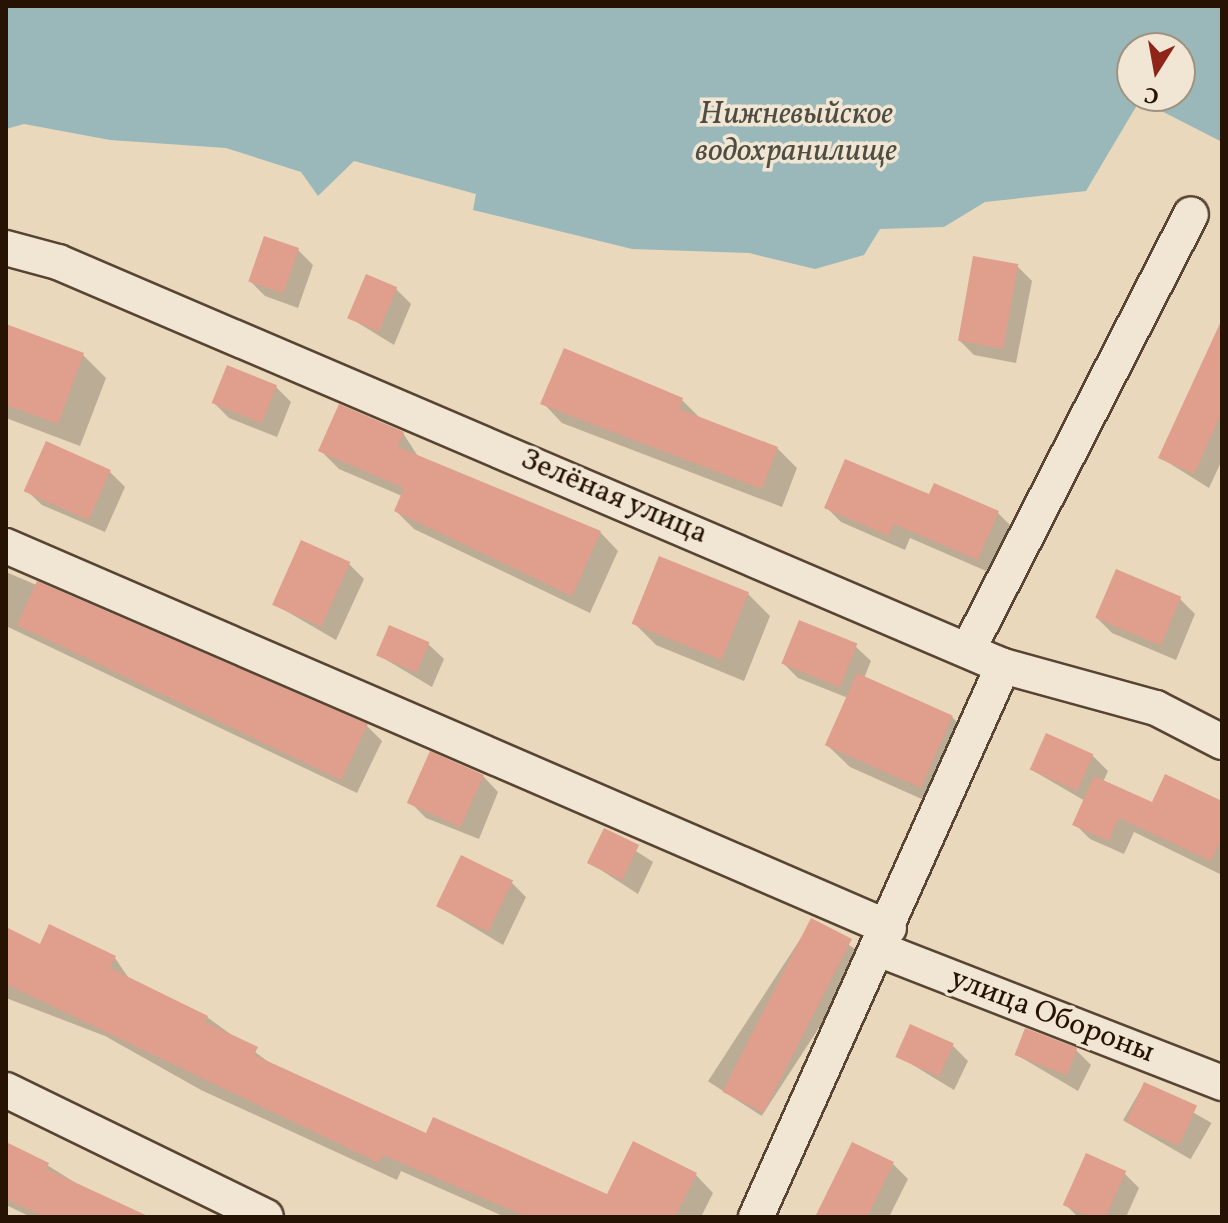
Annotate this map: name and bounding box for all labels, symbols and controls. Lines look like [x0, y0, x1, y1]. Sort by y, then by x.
north arrow [1116, 32, 1196, 112]
text: С [1142, 78, 1162, 111]
water label: Нижневыйское водохранилище [695, 97, 897, 172]
street label: Зелёная улица [515, 441, 713, 553]
street label: улица Обороны [945, 961, 1159, 1071]

